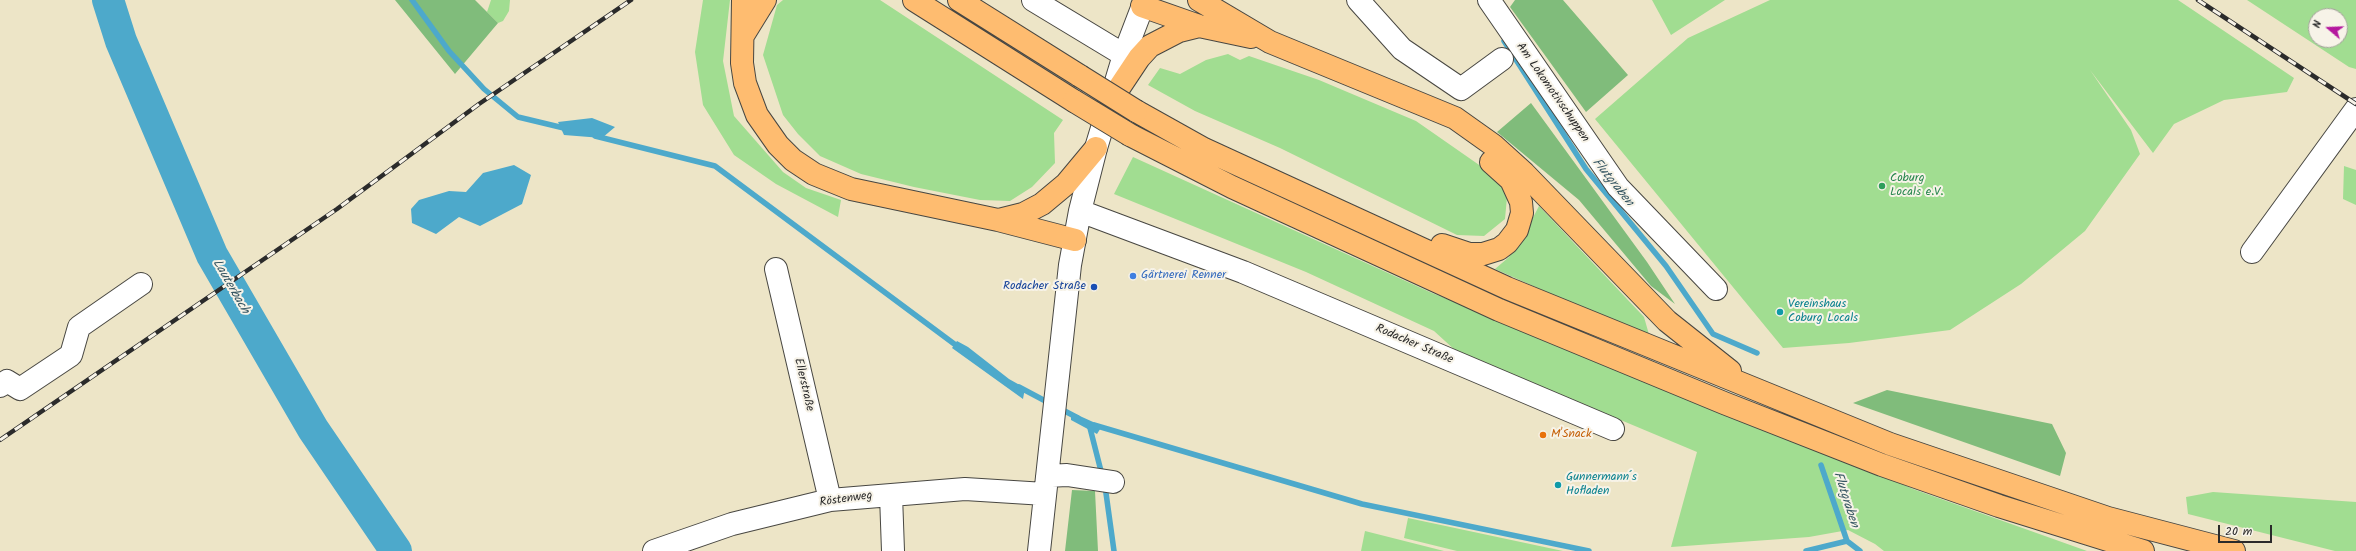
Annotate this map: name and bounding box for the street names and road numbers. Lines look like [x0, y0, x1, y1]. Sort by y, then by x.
street label: Am Lokomotivschuppen [1512, 40, 1592, 146]
street label: Rodacher Straße [1373, 322, 1455, 368]
street label: Ellerstraße [790, 357, 816, 413]
street label: Röstenweg [819, 489, 873, 511]

